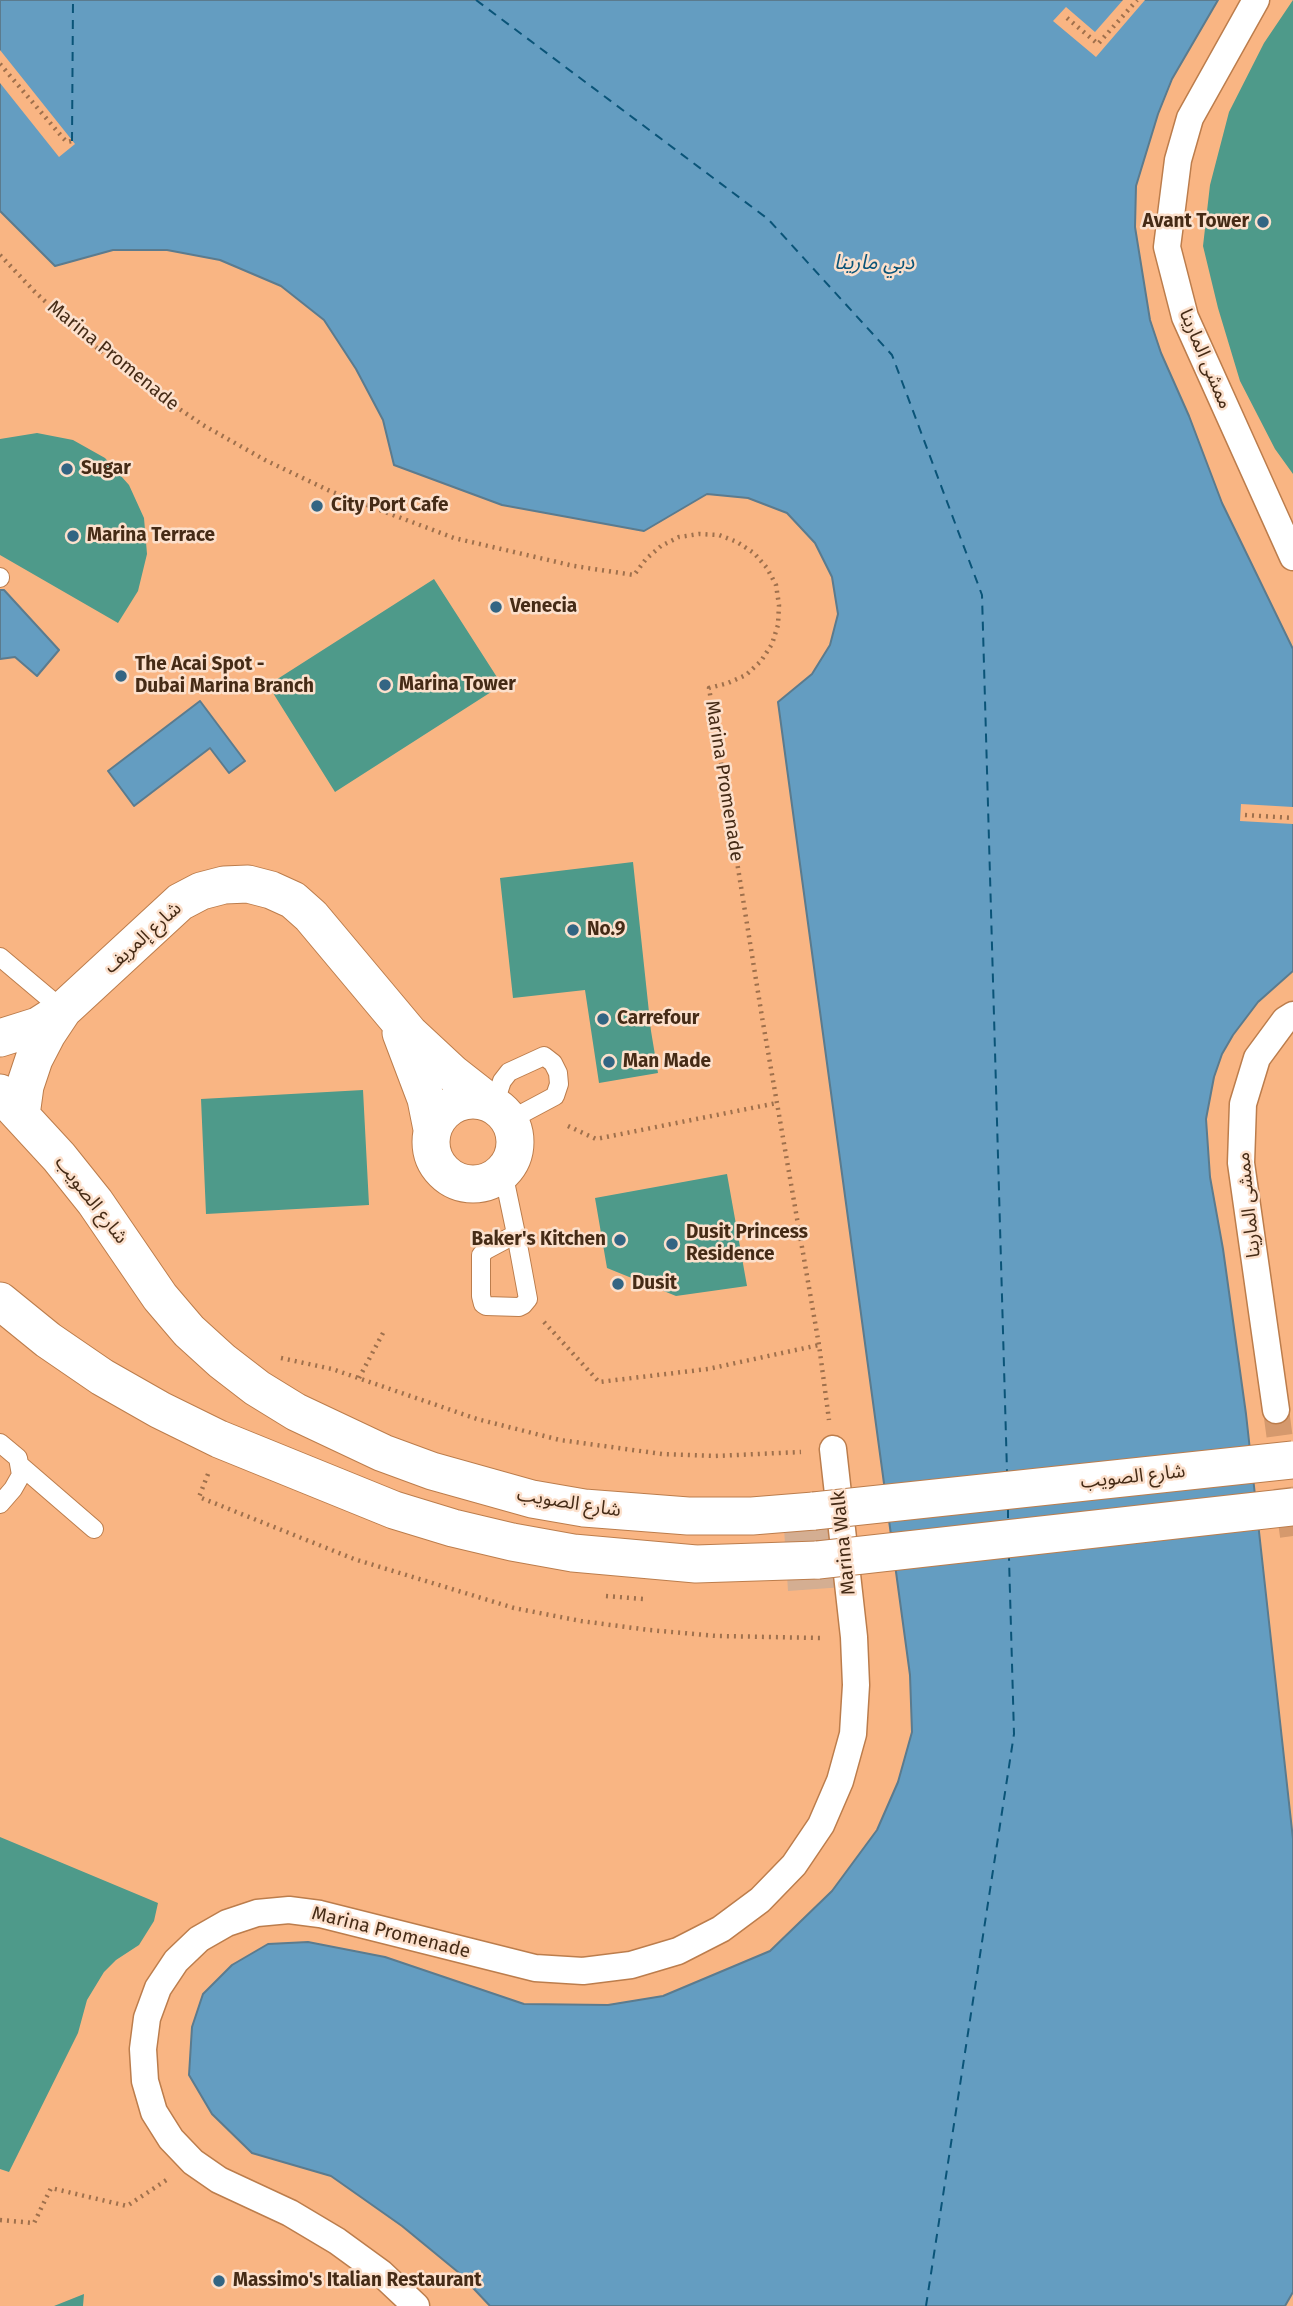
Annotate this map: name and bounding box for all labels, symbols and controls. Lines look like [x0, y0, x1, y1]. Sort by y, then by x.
place label: Avant Tower [1143, 211, 1249, 233]
marker: Avant Tower [1255, 214, 1271, 230]
water label: دبي مارينا [834, 250, 914, 276]
street label: Marina Promenade [43, 296, 183, 416]
street label: ممشى المارينا [1174, 306, 1236, 412]
place label: Sugar [81, 458, 131, 480]
marker: Sugar [59, 461, 75, 477]
place label: City Port Cafe [331, 495, 448, 517]
marker: City Port Cafe [309, 498, 325, 514]
place label: Marina Terrace [87, 525, 215, 547]
marker: Marina Terrace [65, 528, 81, 544]
place label: Venecia [510, 596, 577, 618]
marker: Venecia [488, 599, 504, 615]
place label: The Acai Spot - Dubai Marina Branch [135, 654, 314, 698]
marker: The Acai Spot - Dubai Marina Branch [113, 668, 129, 684]
place label: Marina Tower [399, 674, 516, 696]
marker: Marina Tower [377, 677, 393, 693]
street label: Marina Promenade [700, 699, 748, 863]
street label: شارع إلمريف [100, 897, 186, 979]
place label: No.9 [587, 919, 625, 941]
marker: No.9 [565, 922, 581, 938]
place label: Carrefour [617, 1008, 699, 1030]
marker: Carrefour [595, 1011, 611, 1027]
place label: Man Made [623, 1051, 711, 1073]
marker: Man Made [601, 1054, 617, 1070]
street label: ممشى المارينا [1232, 1151, 1266, 1259]
street label: شارع الصويب [50, 1152, 132, 1248]
place label: Dusit Princess Residence [686, 1222, 808, 1266]
place label: Baker's Kitchen [471, 1229, 606, 1251]
marker: Baker's Kitchen [612, 1232, 628, 1248]
marker: Dusit Princess Residence [664, 1236, 680, 1252]
place label: Dusit [632, 1273, 677, 1295]
marker: Dusit [610, 1276, 626, 1292]
street label: شارع الصويب [1080, 1460, 1186, 1494]
street label: شارع الصويب [515, 1484, 623, 1522]
street label: Marina Walk [827, 1490, 861, 1596]
street label: Marina Promenade [309, 1902, 473, 1964]
place label: Massimo's Italian Restaurant [233, 2270, 482, 2292]
marker: Massimo's Italian Restaurant [211, 2273, 227, 2289]

